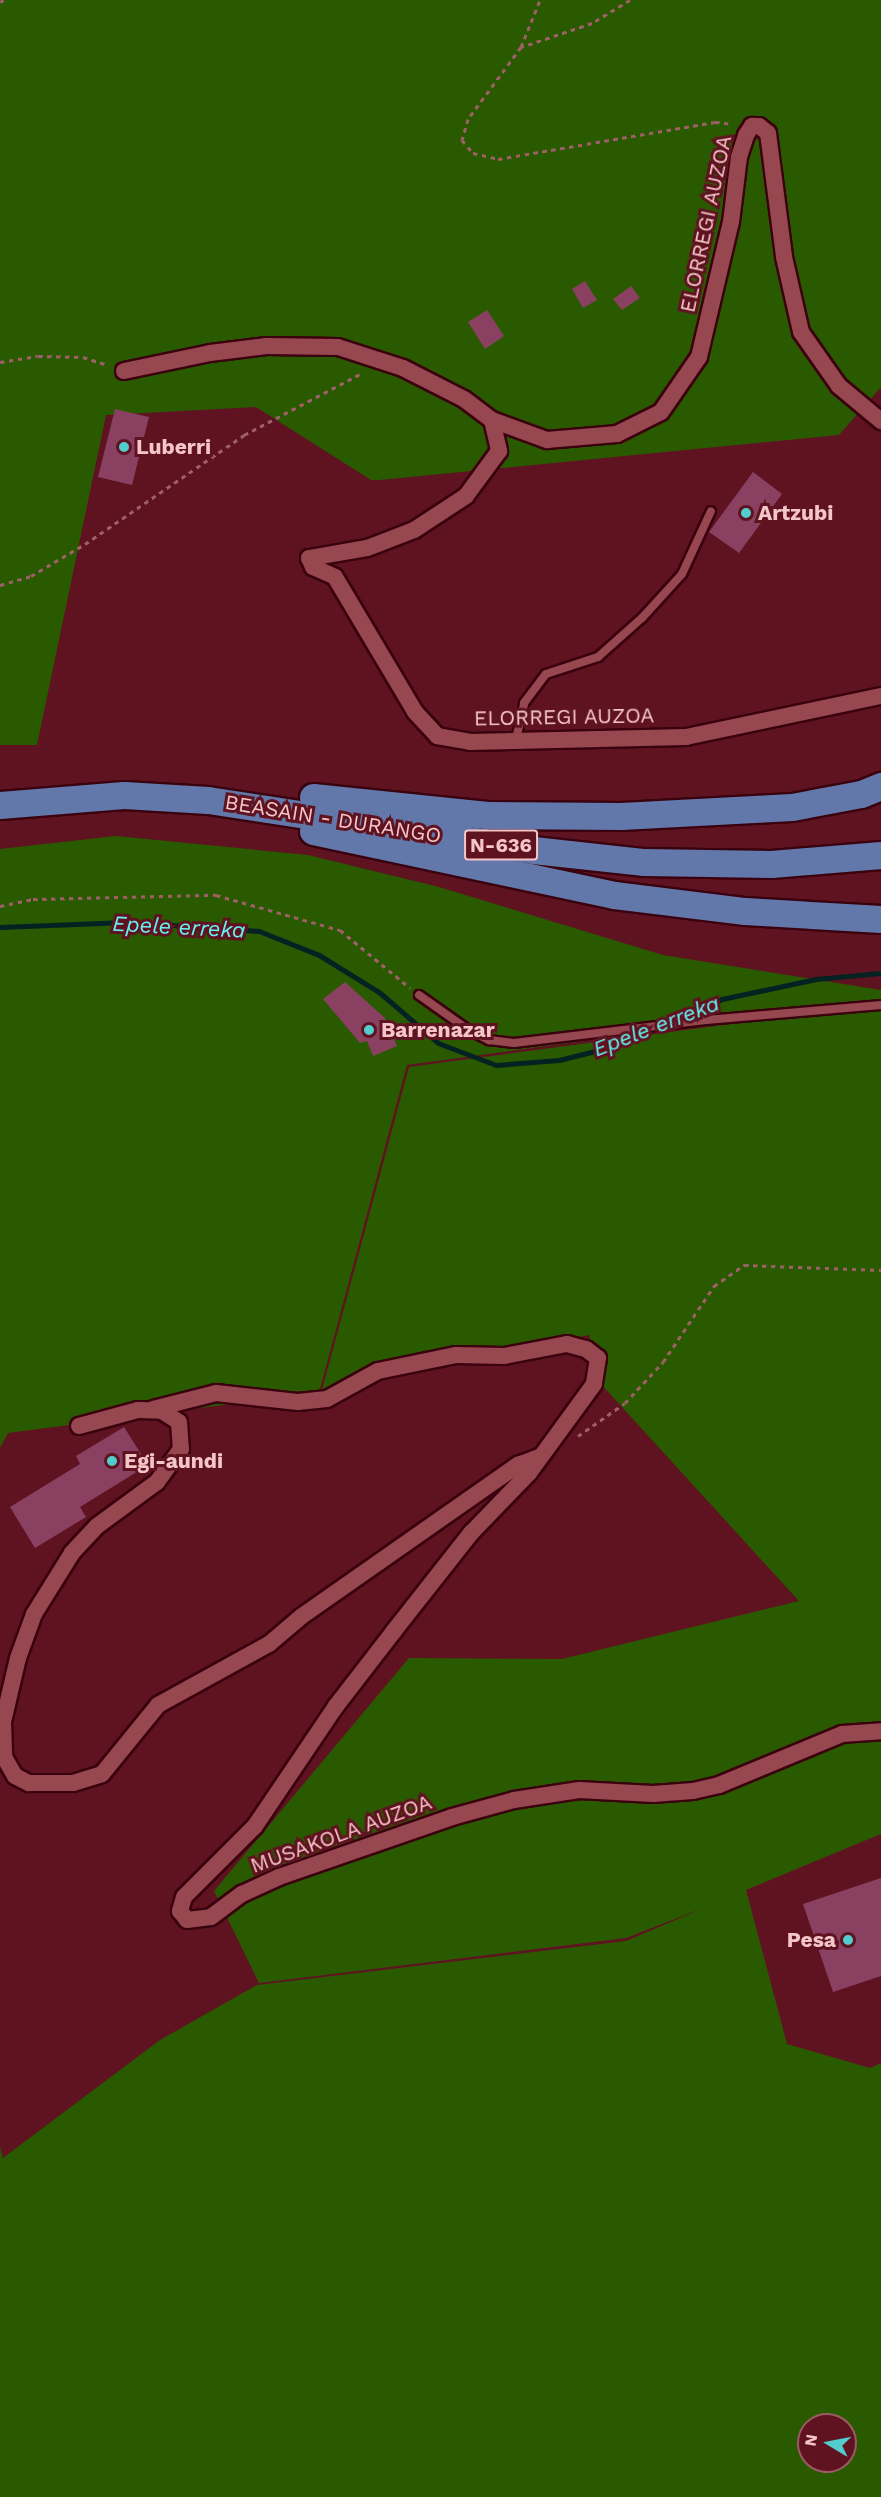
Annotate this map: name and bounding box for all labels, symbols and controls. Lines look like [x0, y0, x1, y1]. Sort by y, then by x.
street label: ELORREGI AUZOA [675, 133, 737, 315]
place label: Luberri [136, 434, 211, 460]
marker: Luberri [117, 440, 131, 454]
place label: Artzubi [758, 500, 833, 526]
marker: Artzubi [739, 506, 753, 520]
street label: ELORREGI AUZOA [473, 703, 655, 731]
street label: BEASAIN - DURANGO [223, 789, 443, 849]
road number: N-636 [464, 828, 538, 862]
water label: Epele erreka [112, 910, 246, 944]
water label: Epele erreka [589, 990, 723, 1062]
place label: Barrenazar [381, 1017, 495, 1043]
marker: Barrenazar [362, 1023, 376, 1037]
place label: Egi-aundi [124, 1448, 223, 1474]
marker: Egi-aundi [105, 1454, 119, 1468]
street label: MUSAKOLA AUZOA [246, 1789, 436, 1879]
place label: Pesa [787, 1927, 836, 1953]
marker: Pesa [841, 1933, 855, 1947]
north arrow [797, 2413, 857, 2473]
text: N [800, 2433, 821, 2448]

